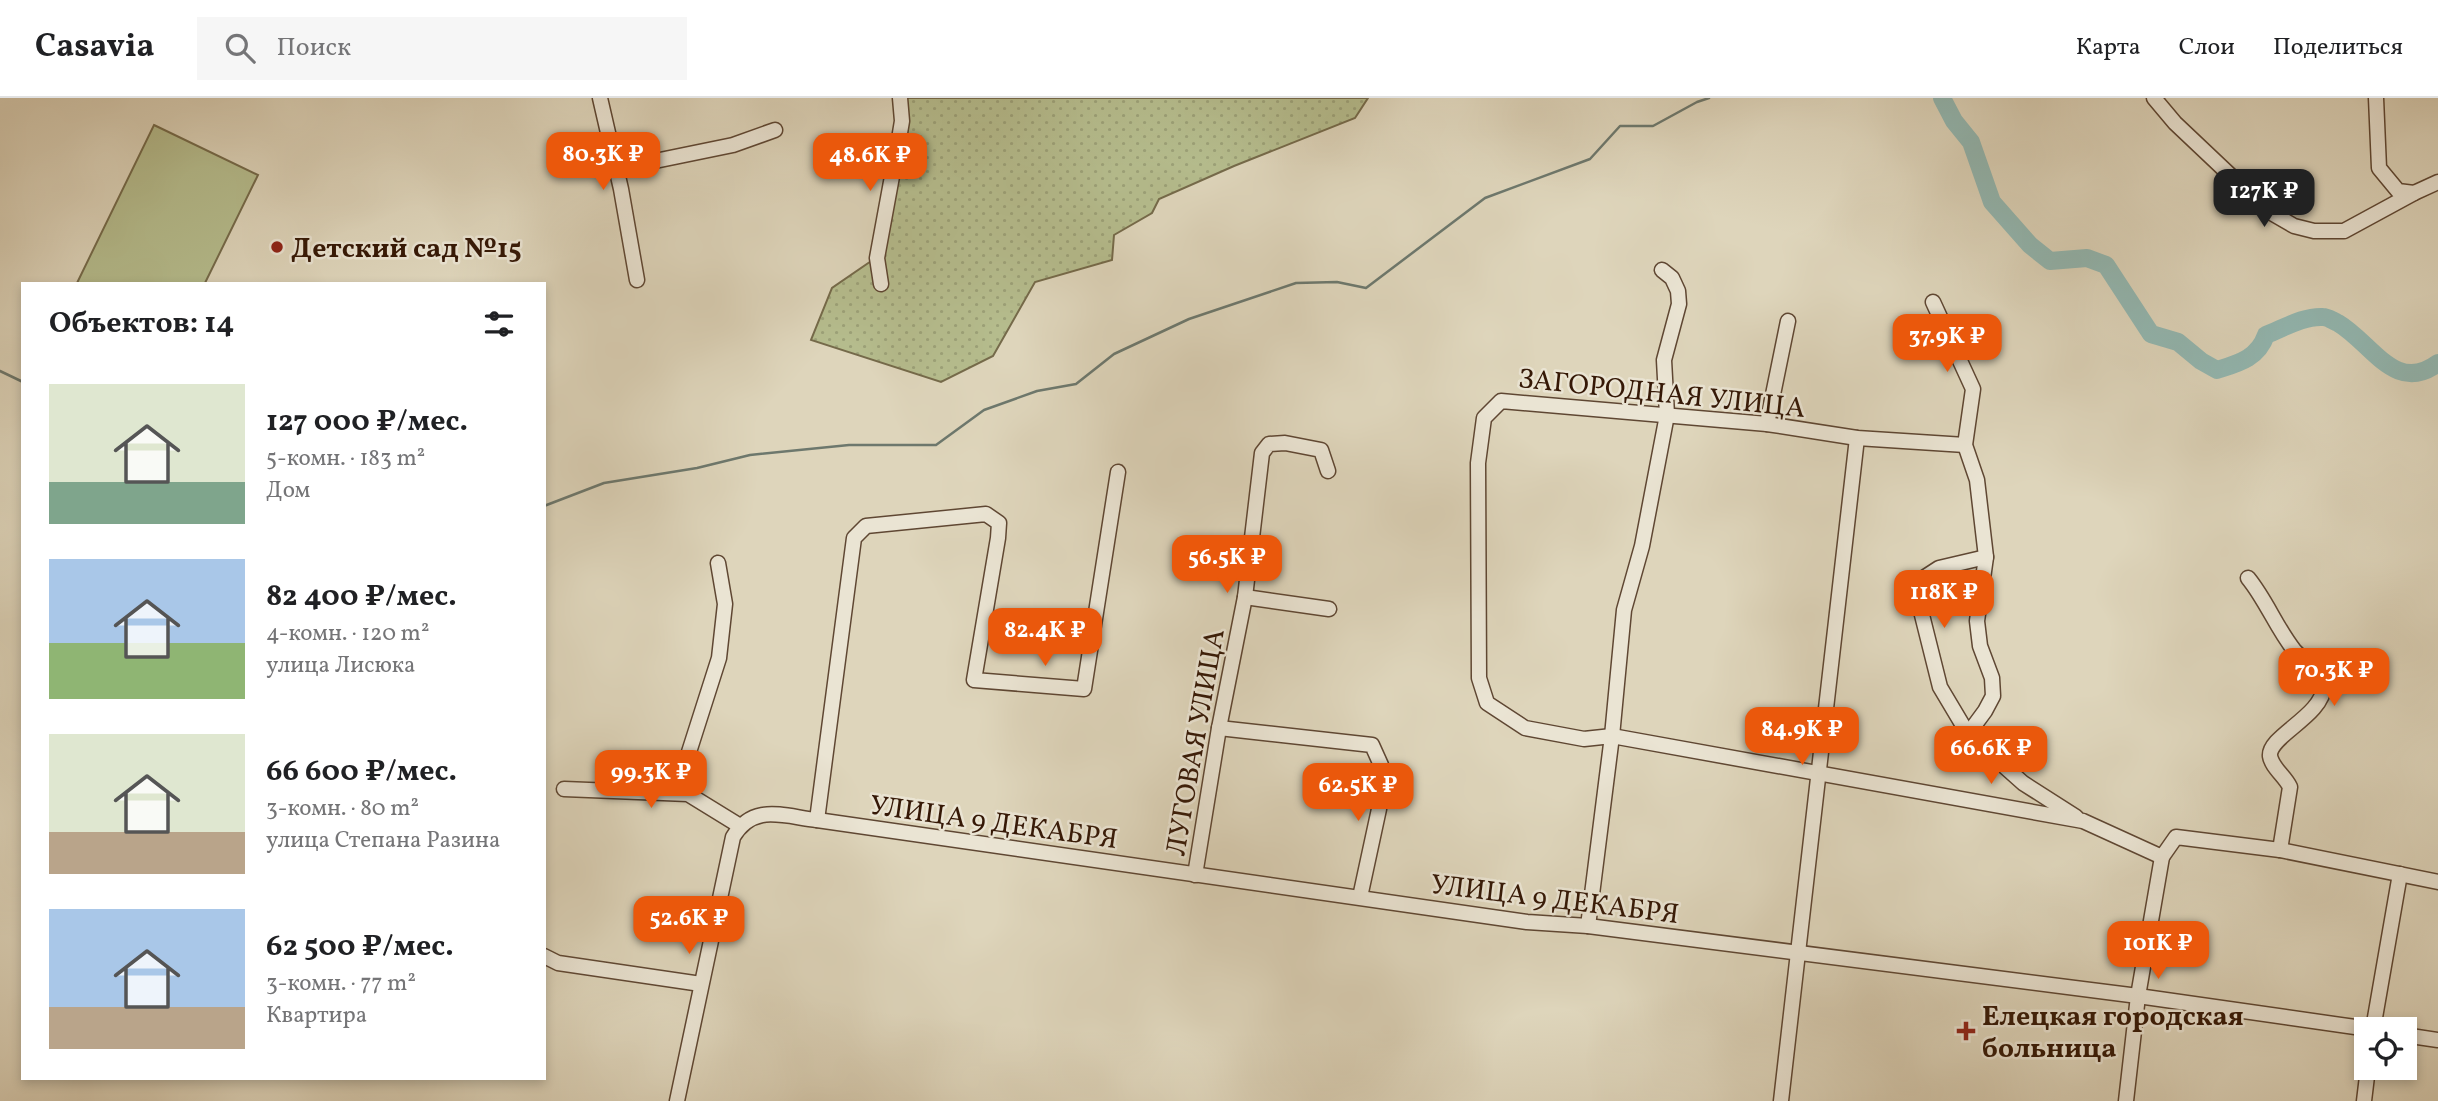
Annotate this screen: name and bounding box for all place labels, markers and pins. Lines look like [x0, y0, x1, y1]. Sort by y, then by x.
pin: 80.3K ₽ [538, 132, 668, 192]
pin: 48.6K ₽ [805, 134, 935, 193]
pin: 127K ₽ [2207, 170, 2321, 229]
place label: Детский сад №15 [291, 230, 522, 269]
marker: Детский сад №15 [269, 239, 285, 255]
pin: 37.9K ₽ [1882, 314, 2012, 374]
pin: 56.5K ₽ [1162, 536, 1292, 595]
pin: 118K ₽ [1887, 570, 2001, 630]
pin: 82.4K ₽ [980, 608, 1110, 668]
pin: 70.3K ₽ [2269, 648, 2399, 708]
pin: 84.9K ₽ [1737, 708, 1867, 767]
pin: 66.6K ₽ [1926, 726, 2056, 786]
pin: 99.3K ₽ [586, 750, 716, 810]
pin: 62.5K ₽ [1293, 764, 1423, 823]
pin: 52.6K ₽ [624, 896, 754, 956]
pin: 101K ₽ [2101, 922, 2215, 981]
place label: Елецкая городская больница [1982, 998, 2244, 1069]
marker: Елецкая городская больница [1956, 1021, 1976, 1041]

